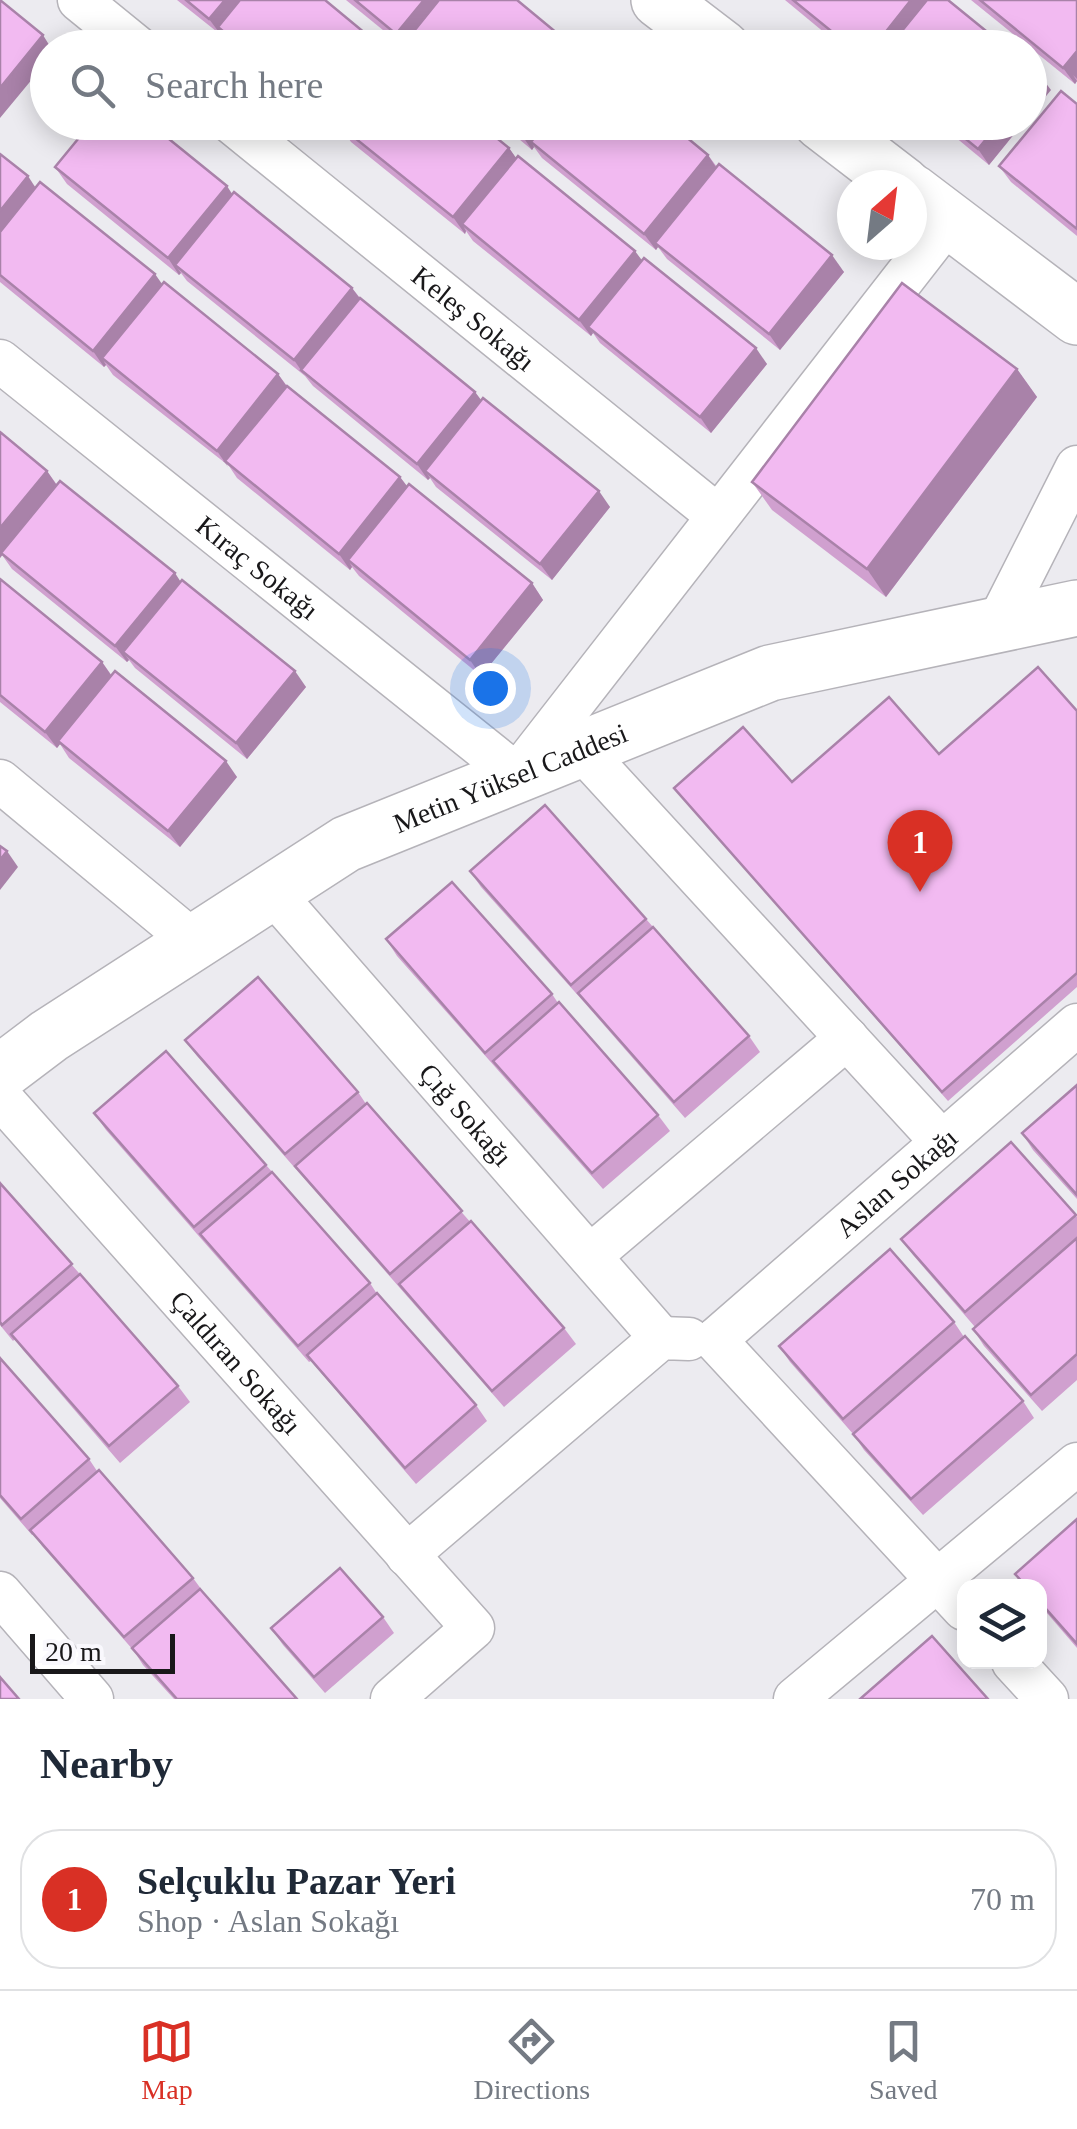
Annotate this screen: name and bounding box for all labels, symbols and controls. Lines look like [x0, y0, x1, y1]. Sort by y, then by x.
search box [30, 30, 1047, 140]
icon: search [65, 58, 120, 113]
text: Search here [145, 64, 323, 106]
north arrow [837, 170, 927, 260]
street label: Keleş Sokağı [406, 260, 541, 378]
street label: Kıraç Sokağı [190, 510, 325, 626]
your location [465, 663, 516, 714]
street label: Metin Yüksel Caddesi [389, 717, 632, 839]
pin: 1 [888, 810, 952, 892]
street label: Çığ Sokağı [413, 1057, 519, 1172]
street label: Aslan Sokağı [830, 1122, 963, 1244]
street label: Çaldıran Sokağı [164, 1284, 308, 1441]
map controls [957, 1579, 1047, 1669]
button: layers [957, 1579, 1047, 1669]
scale bar [30, 1629, 175, 1674]
text: 20 m [45, 1636, 102, 1667]
text: Nearby [40, 1741, 173, 1787]
text: Selçuklu Pazar Yeri [137, 1860, 456, 1902]
text: 1 [67, 1881, 83, 1917]
text: 70 m [970, 1881, 1035, 1917]
text: Shop · Aslan Sokağı [137, 1903, 399, 1939]
tab: Map [139, 2014, 194, 2106]
tab: Directions [473, 2014, 590, 2106]
tab: Saved [869, 2014, 938, 2106]

